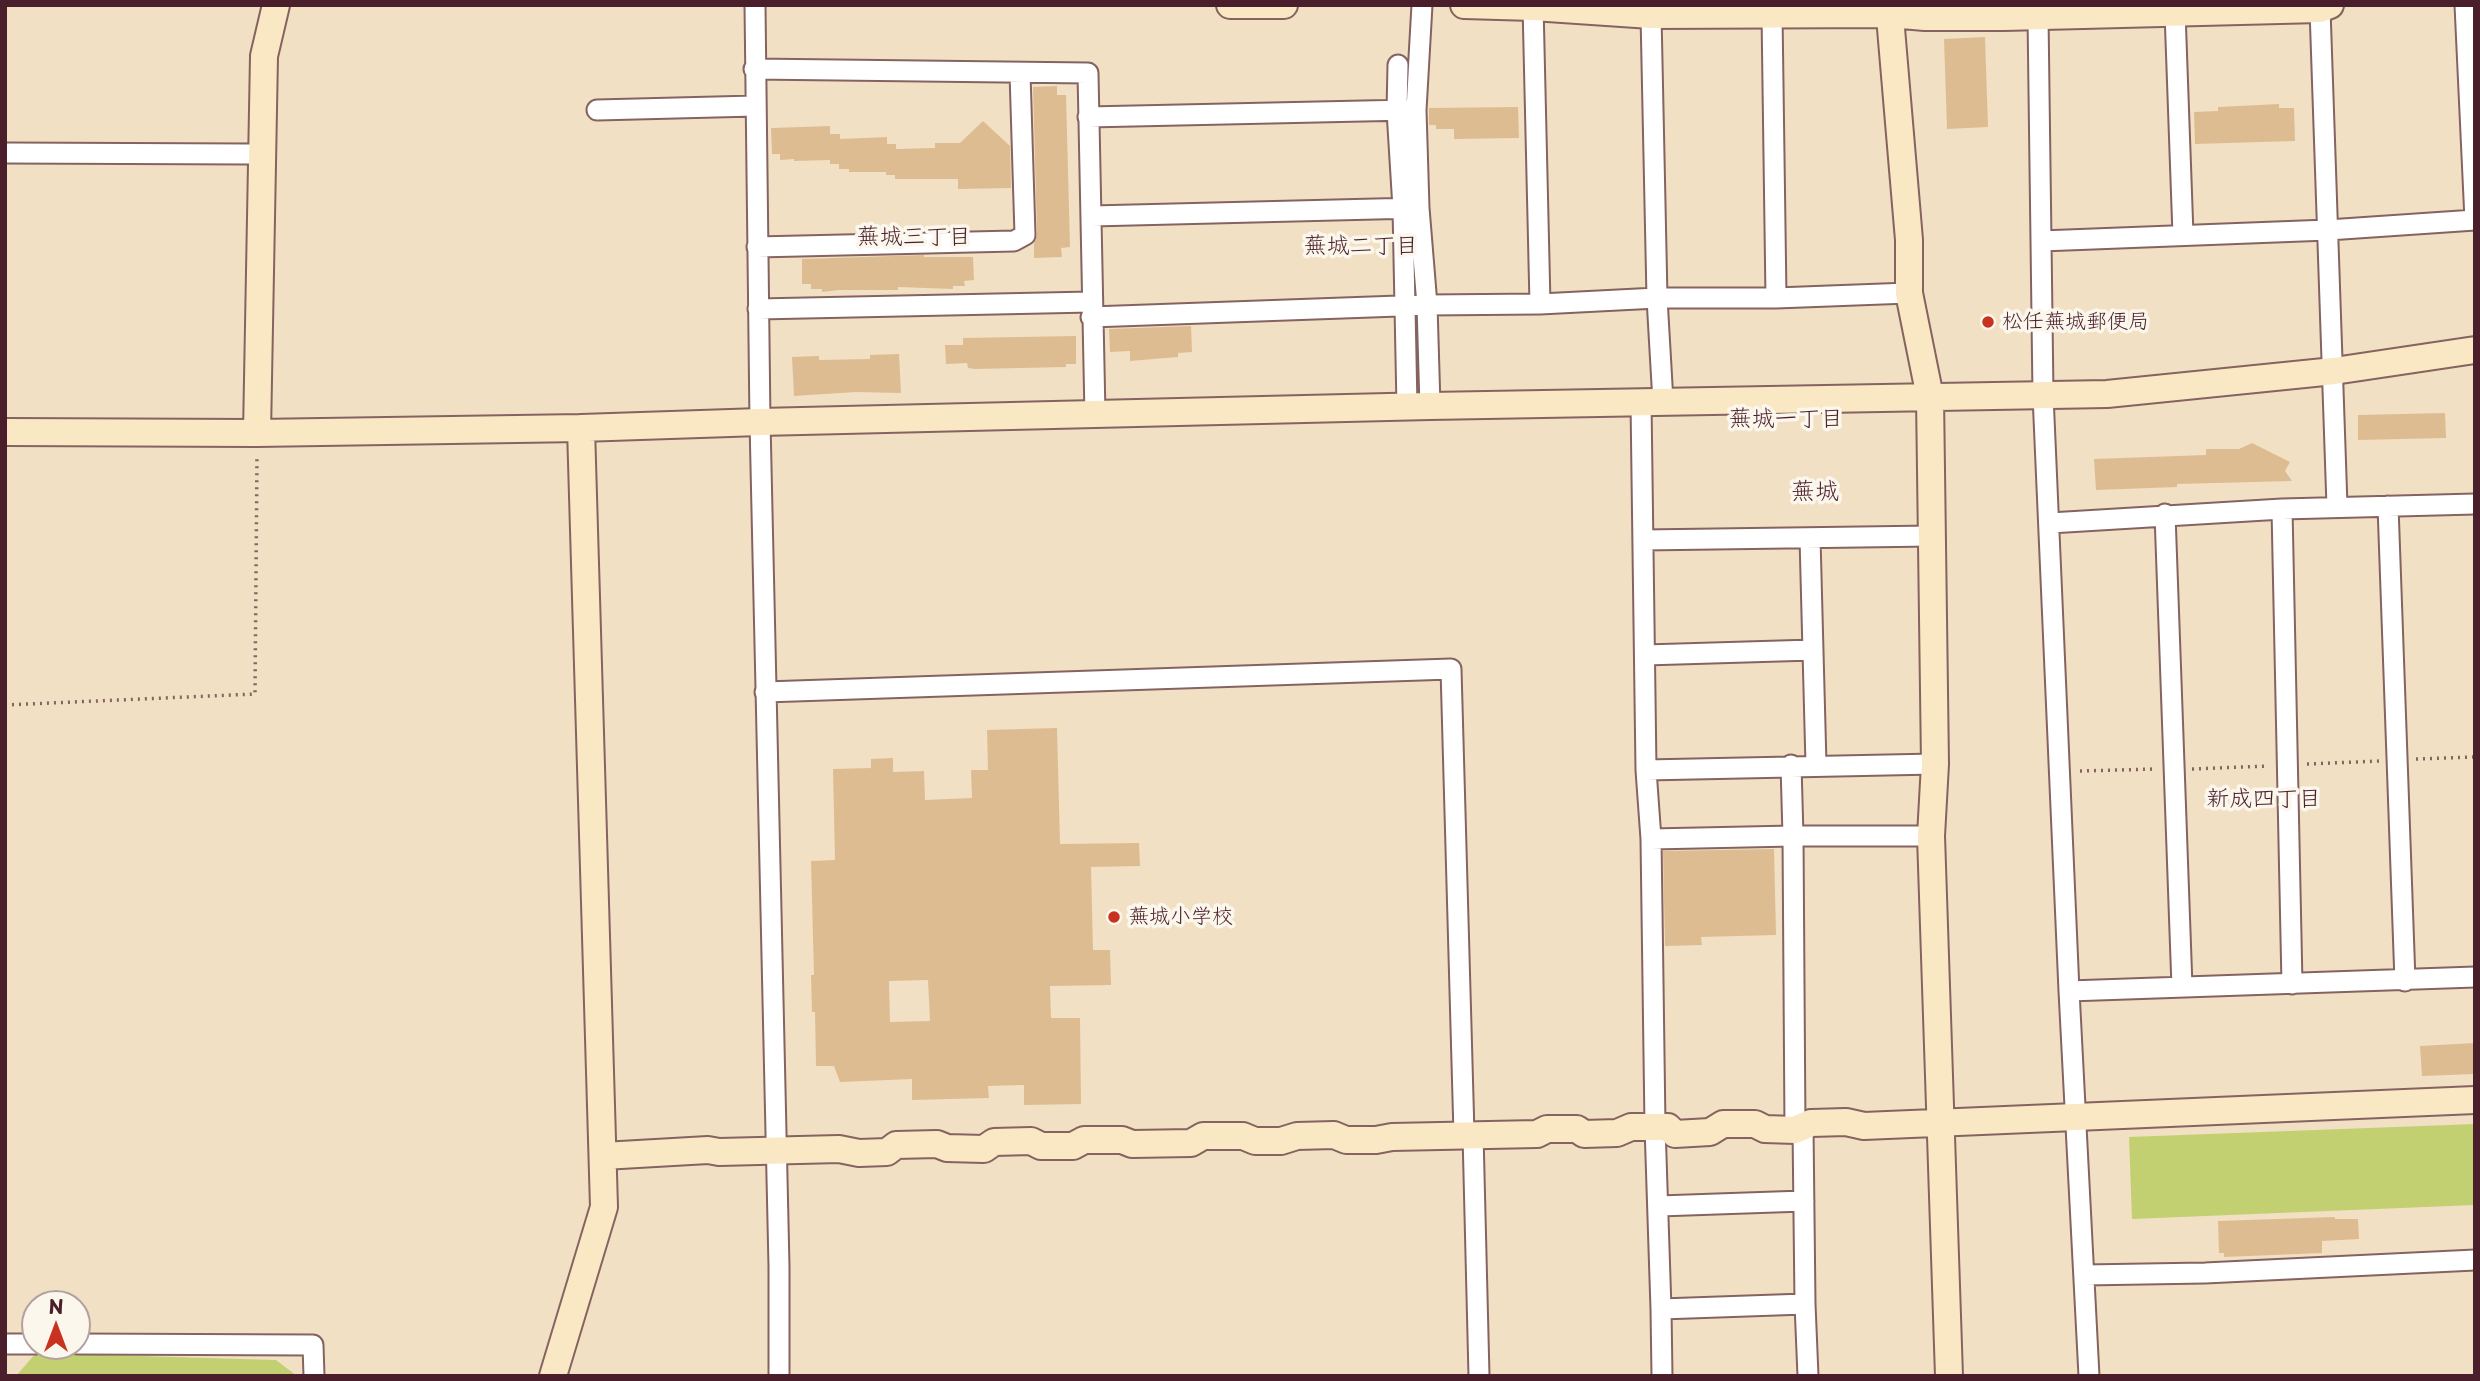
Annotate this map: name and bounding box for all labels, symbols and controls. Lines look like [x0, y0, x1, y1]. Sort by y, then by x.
district label: 蕪城三丁目 [857, 224, 971, 252]
district label: 蕪城二丁目 [1304, 233, 1418, 261]
place label: 松任蕪城郵便局 [2002, 309, 2149, 335]
marker: 松任蕪城郵便局 [1980, 314, 1996, 330]
district label: 蕪城一丁目 [1729, 406, 1843, 434]
district label: 蕪城 [1791, 478, 1839, 506]
district label: 新成四丁目 [2207, 786, 2321, 814]
place label: 蕪城小学校 [1128, 904, 1233, 930]
marker: 蕪城小学校 [1106, 909, 1122, 925]
north arrow [21, 1290, 91, 1360]
text: N [48, 1292, 64, 1320]

